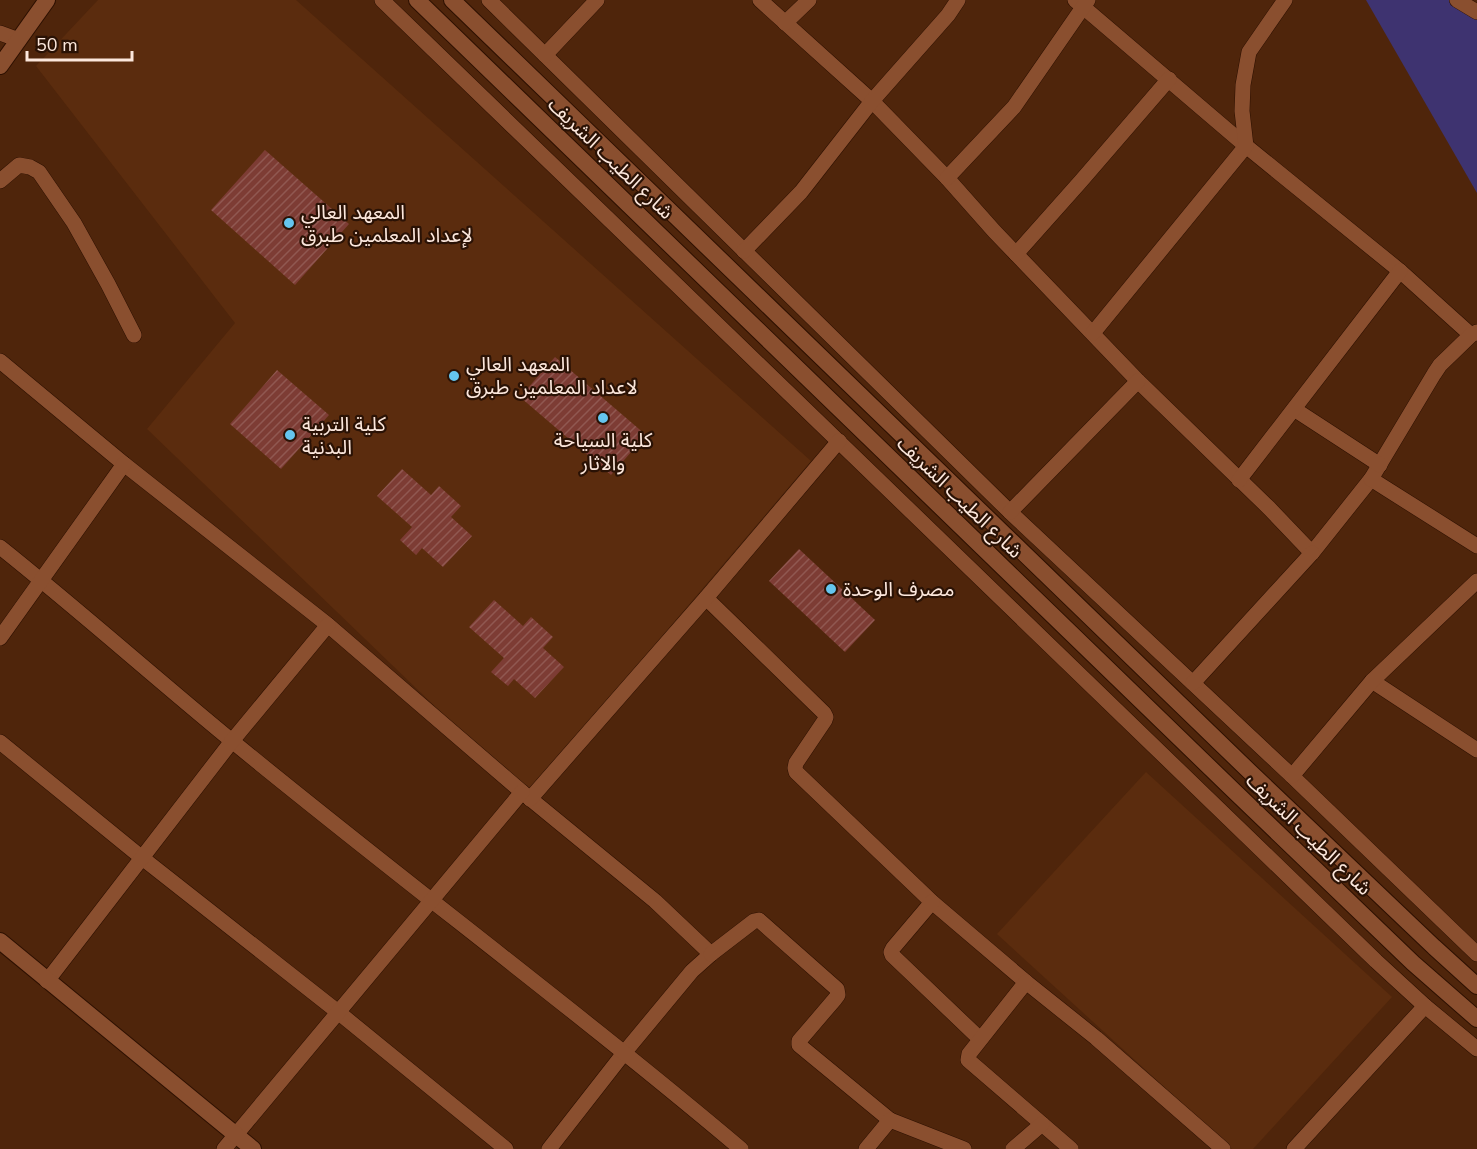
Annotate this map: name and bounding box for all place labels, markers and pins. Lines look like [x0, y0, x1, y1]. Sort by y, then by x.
place label: المعهد العالي لإعداد المعلمين طبرق [301, 199, 473, 249]
marker: المعهد العالي لإعداد المعلمين طبرق [282, 216, 296, 230]
place label: المعهد العالي لاعداد المعلمين طبرق [466, 351, 638, 401]
marker: المعهد العالي لاعداد المعلمين طبرق [447, 369, 461, 383]
place label: كلية التربية البدنية [302, 411, 387, 461]
marker: كلية السياحة والاثار [596, 411, 610, 425]
place label: كلية السياحة والاثار [554, 427, 653, 477]
marker: كلية التربية البدنية [283, 428, 297, 442]
place label: مصرف الوحدة [843, 576, 955, 603]
marker: مصرف الوحدة [824, 582, 838, 596]

